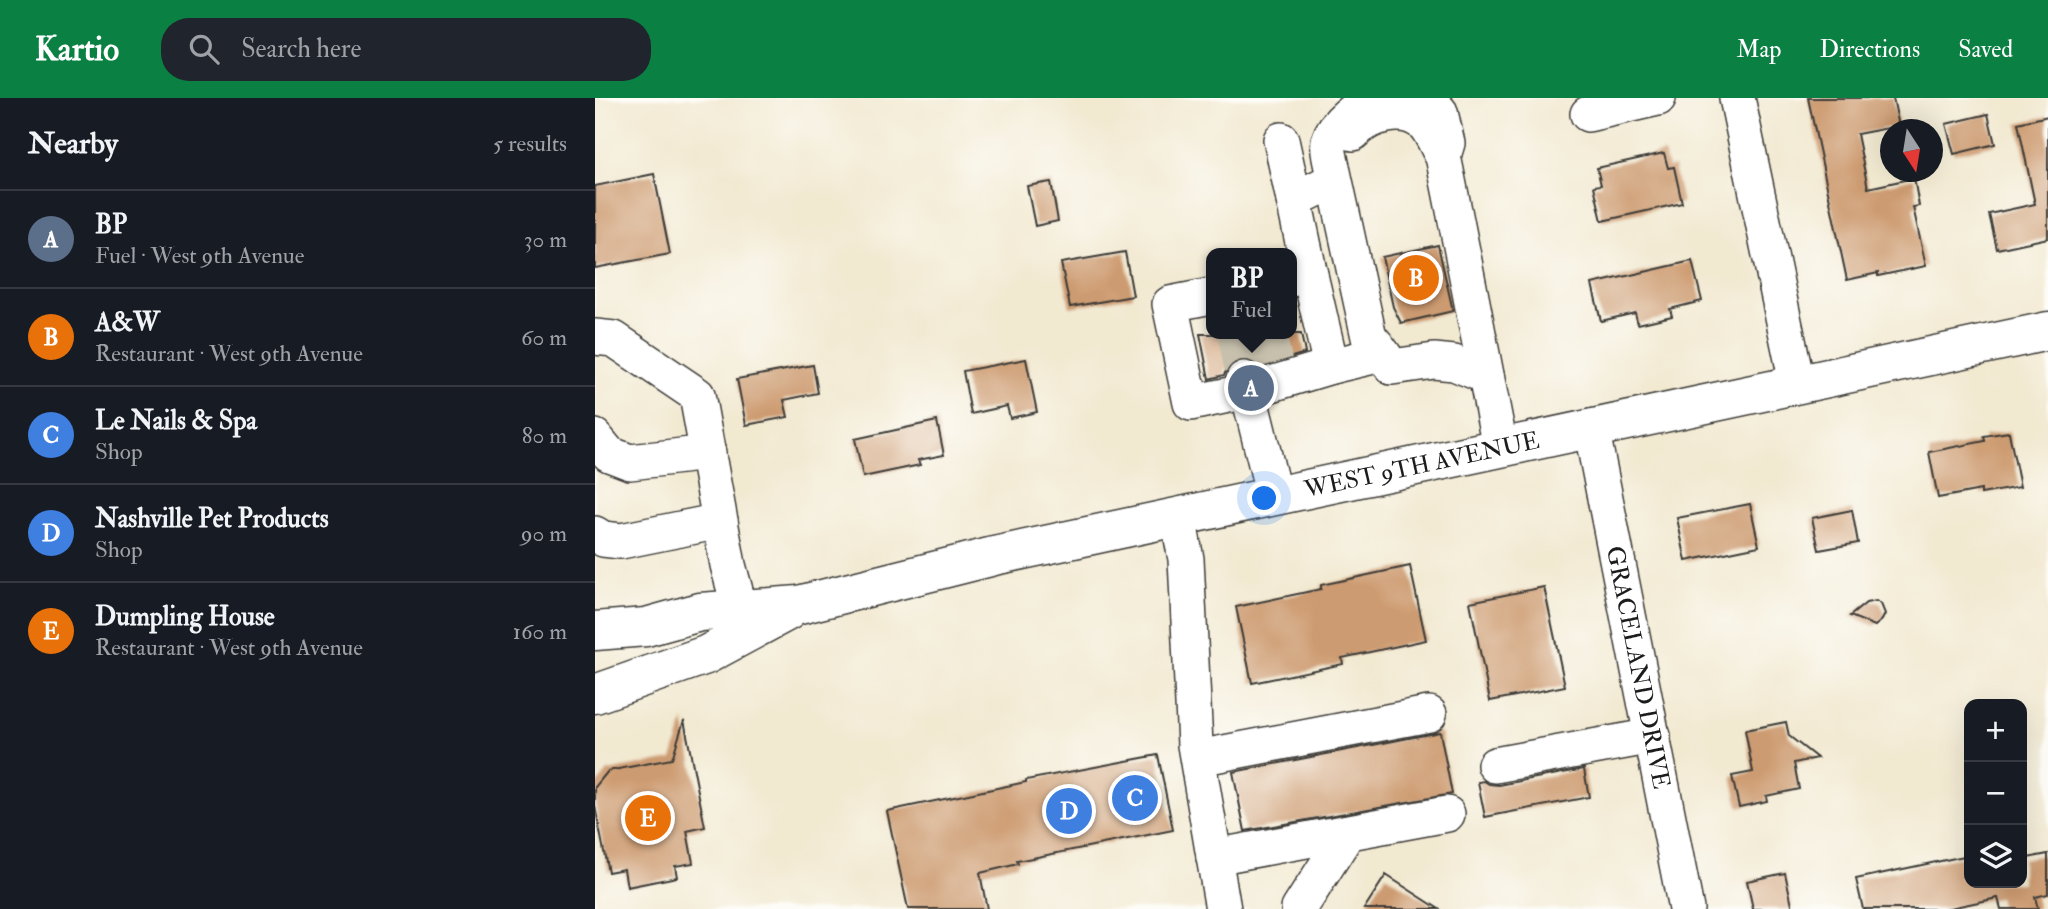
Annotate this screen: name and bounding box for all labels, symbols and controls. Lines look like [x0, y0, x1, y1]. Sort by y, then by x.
search box [161, 18, 651, 81]
text: Kartio [35, 29, 119, 70]
icon: search [185, 30, 223, 68]
text: Search here [241, 33, 361, 65]
text: Map [1736, 34, 1781, 65]
text: Directions [1819, 34, 1920, 65]
text: Saved [1958, 34, 2013, 65]
north arrow [1880, 119, 1943, 182]
text: Nearby [28, 125, 118, 162]
text: 5 results [493, 129, 567, 158]
text: BP [95, 209, 127, 241]
text: A [44, 225, 58, 254]
text: 30 m [524, 225, 567, 254]
text: Fuel · West 9th Avenue [95, 241, 304, 270]
popup [1206, 248, 1297, 339]
pin: B [1393, 252, 1439, 304]
text: BP [1231, 263, 1263, 295]
text: Fuel [1231, 295, 1272, 324]
text: A&W [95, 307, 160, 339]
text: B [43, 323, 59, 352]
text: 60 m [521, 323, 567, 352]
text: Restaurant · West 9th Avenue [95, 339, 363, 368]
pin: A [1228, 362, 1274, 414]
text: Le Nails & Spa [95, 405, 257, 437]
text: C [43, 421, 59, 450]
text: 80 m [522, 421, 567, 450]
street label: WEST 9TH AVENUE [1300, 424, 1542, 505]
text: Shop [95, 437, 143, 466]
your location [1247, 481, 1281, 515]
text: Nashville Pet Products [95, 503, 329, 535]
text: D [42, 519, 60, 548]
text: 90 m [521, 519, 567, 548]
text: Shop [95, 535, 143, 564]
street label: GRACELAND DRIVE [1599, 543, 1677, 791]
text: Dumpling House [95, 601, 275, 633]
text: E [43, 617, 59, 646]
text: 160 m [513, 617, 567, 646]
text: Restaurant · West 9th Avenue [95, 633, 363, 662]
map controls [1964, 699, 2027, 888]
button: + [1964, 699, 2027, 762]
button: − [1964, 762, 2027, 825]
pin: C [1112, 772, 1158, 824]
pin: D [1046, 785, 1092, 837]
pin: E [625, 792, 671, 844]
button: layers [1964, 825, 2027, 888]

